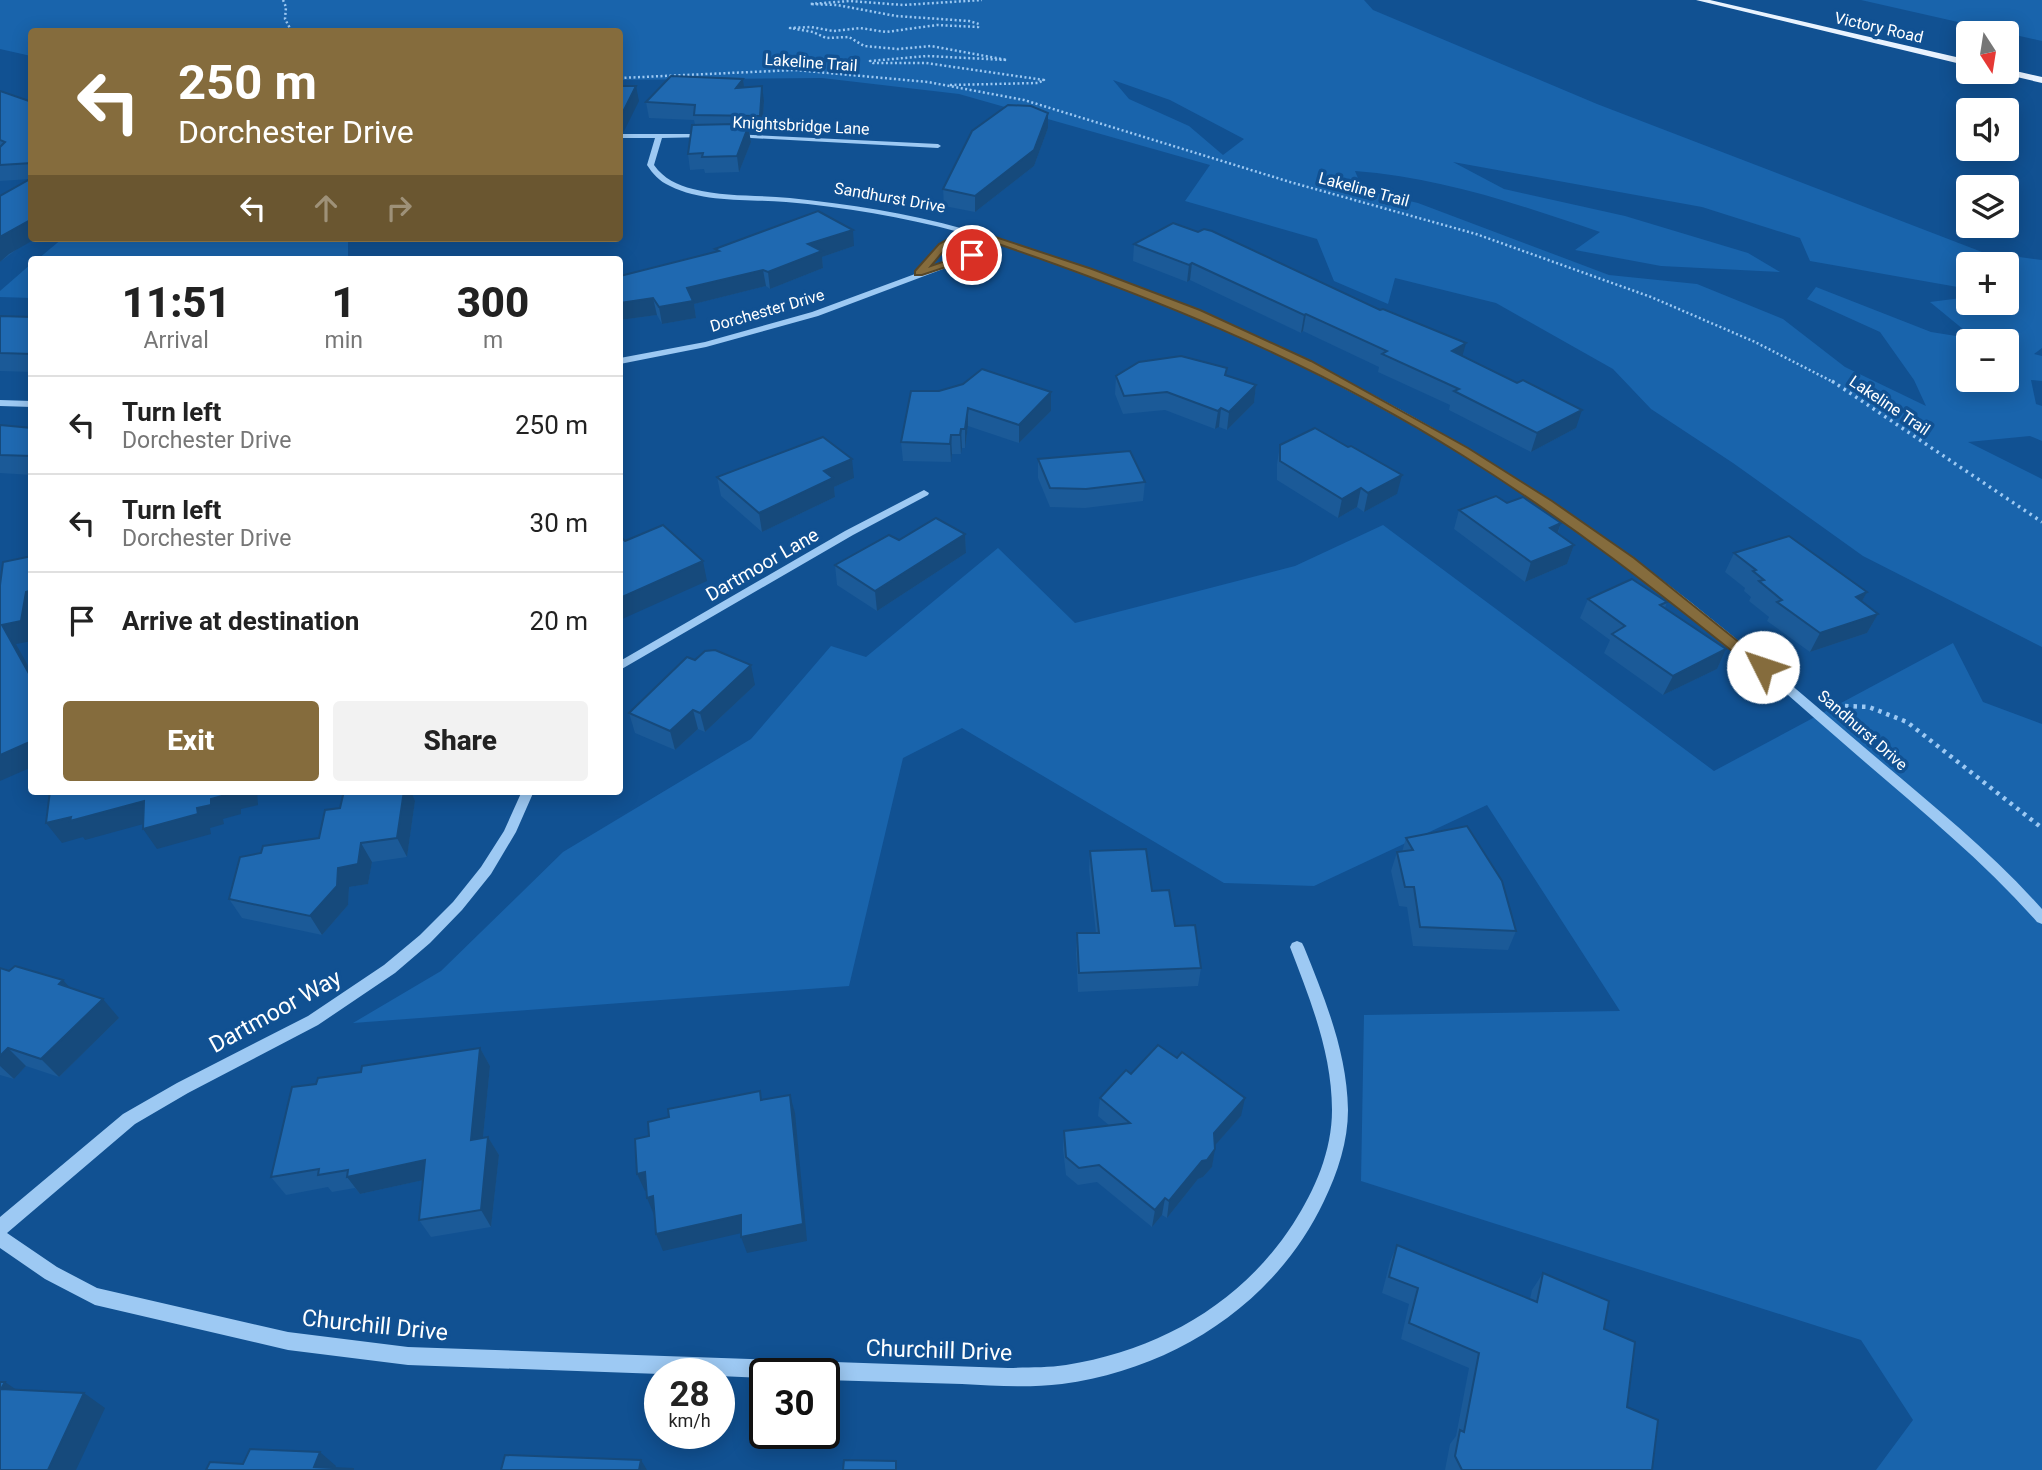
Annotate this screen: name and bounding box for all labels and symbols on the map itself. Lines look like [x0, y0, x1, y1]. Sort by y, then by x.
street label: Victory Road [1833, 8, 1925, 47]
north arrow [1956, 21, 2020, 84]
street label: Lakeline Trail [764, 50, 858, 75]
street label: Knightsbridge Lane [732, 112, 870, 139]
street label: Lakeline Trail [1316, 168, 1411, 211]
street label: Sandhurst Drive [833, 178, 947, 217]
pin [942, 225, 1002, 285]
street label: Dorchester Drive [708, 285, 826, 336]
street label: Lakeline Trail [1846, 372, 1934, 439]
street label: Dartmoor Lane [702, 523, 823, 606]
position arrow [1726, 630, 1800, 704]
street label: Sandhurst Drive [1814, 686, 1911, 774]
street label: Dartmoor Way [205, 964, 346, 1059]
street label: Churchill Drive [301, 1304, 449, 1347]
street label: Churchill Drive [865, 1334, 1013, 1367]
speed limit sign: 30 [749, 1358, 840, 1449]

